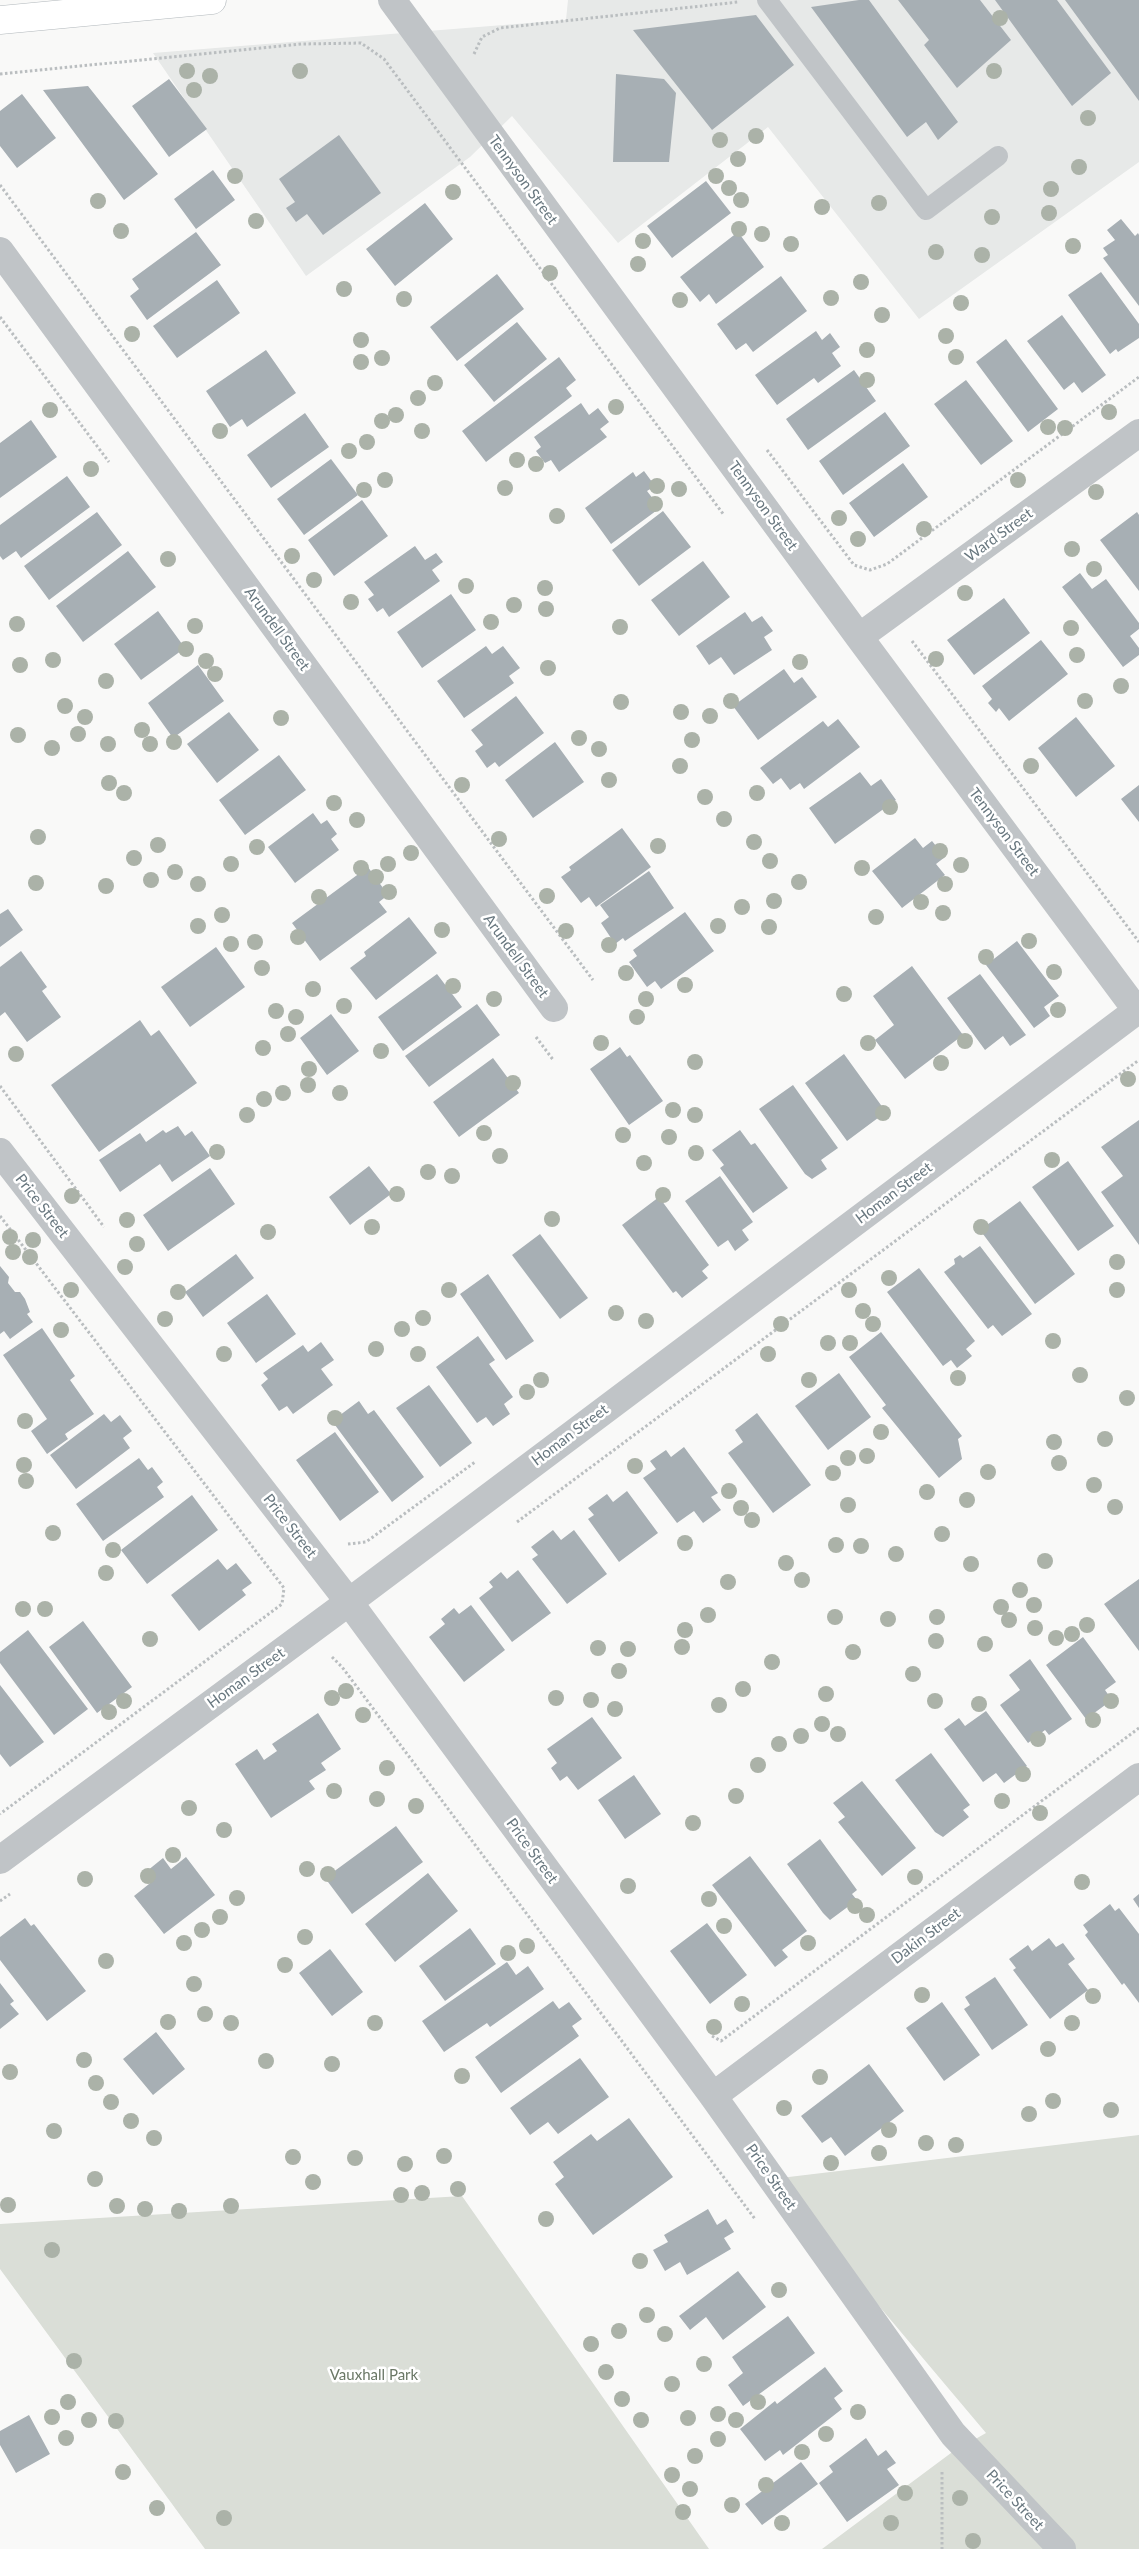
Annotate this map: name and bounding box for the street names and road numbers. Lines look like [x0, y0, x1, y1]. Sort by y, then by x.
street label: Tennyson Street [485, 132, 561, 228]
street label: Tennyson Street [725, 458, 801, 554]
street label: Ward Street [962, 504, 1036, 566]
street label: Arundell Street [241, 584, 313, 674]
street label: Tennyson Street [965, 784, 1043, 880]
street label: Arundell Street [480, 911, 552, 1001]
street label: Homan Street [852, 1158, 936, 1228]
street label: Price Street [11, 1170, 73, 1242]
street label: Homan Street [528, 1400, 612, 1470]
street label: Price Street [259, 1490, 321, 1562]
street label: Homan Street [204, 1644, 288, 1712]
street label: Price Street [502, 1815, 562, 1887]
street label: Dakin Street [888, 1904, 964, 1968]
street label: Price Street [742, 2141, 800, 2213]
street label: Price Street [982, 2466, 1048, 2534]

